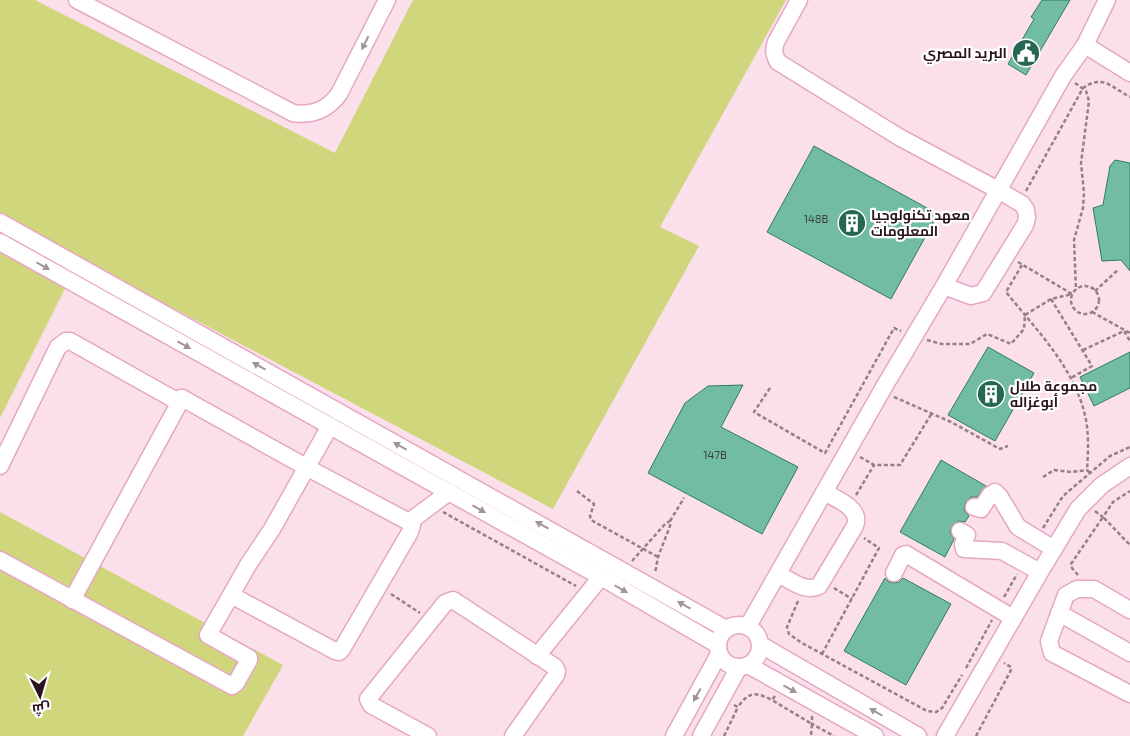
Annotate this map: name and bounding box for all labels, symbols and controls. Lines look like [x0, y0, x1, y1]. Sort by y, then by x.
one-way arrow [361, 36, 369, 51]
public building icon: البريد المصري [1011, 38, 1041, 68]
place label: البريد المصري [923, 44, 1007, 64]
place label: معهد تكنولوجيا المعلومات [871, 206, 970, 240]
building icon: معهد تكنولوجيا المعلومات [837, 208, 867, 238]
house number: 148B [804, 212, 828, 225]
one-way arrow [35, 262, 50, 270]
one-way arrow [178, 341, 191, 350]
one-way arrow [252, 362, 265, 371]
place label: مجموعة طلال أبوغزاله [1010, 377, 1097, 411]
building icon: مجموعة طلال أبوغزاله [976, 379, 1006, 409]
one-way arrow [393, 442, 408, 450]
house number: 147B [703, 448, 727, 461]
one-way arrow [473, 505, 486, 514]
one-way arrow [535, 521, 550, 529]
one-way arrow [615, 584, 628, 593]
one-way arrow [677, 600, 691, 609]
north arrow [15, 671, 65, 721]
one-way arrow [783, 685, 798, 693]
one-way arrow [693, 688, 701, 702]
text: ش [31, 699, 51, 719]
one-way arrow [870, 707, 883, 716]

